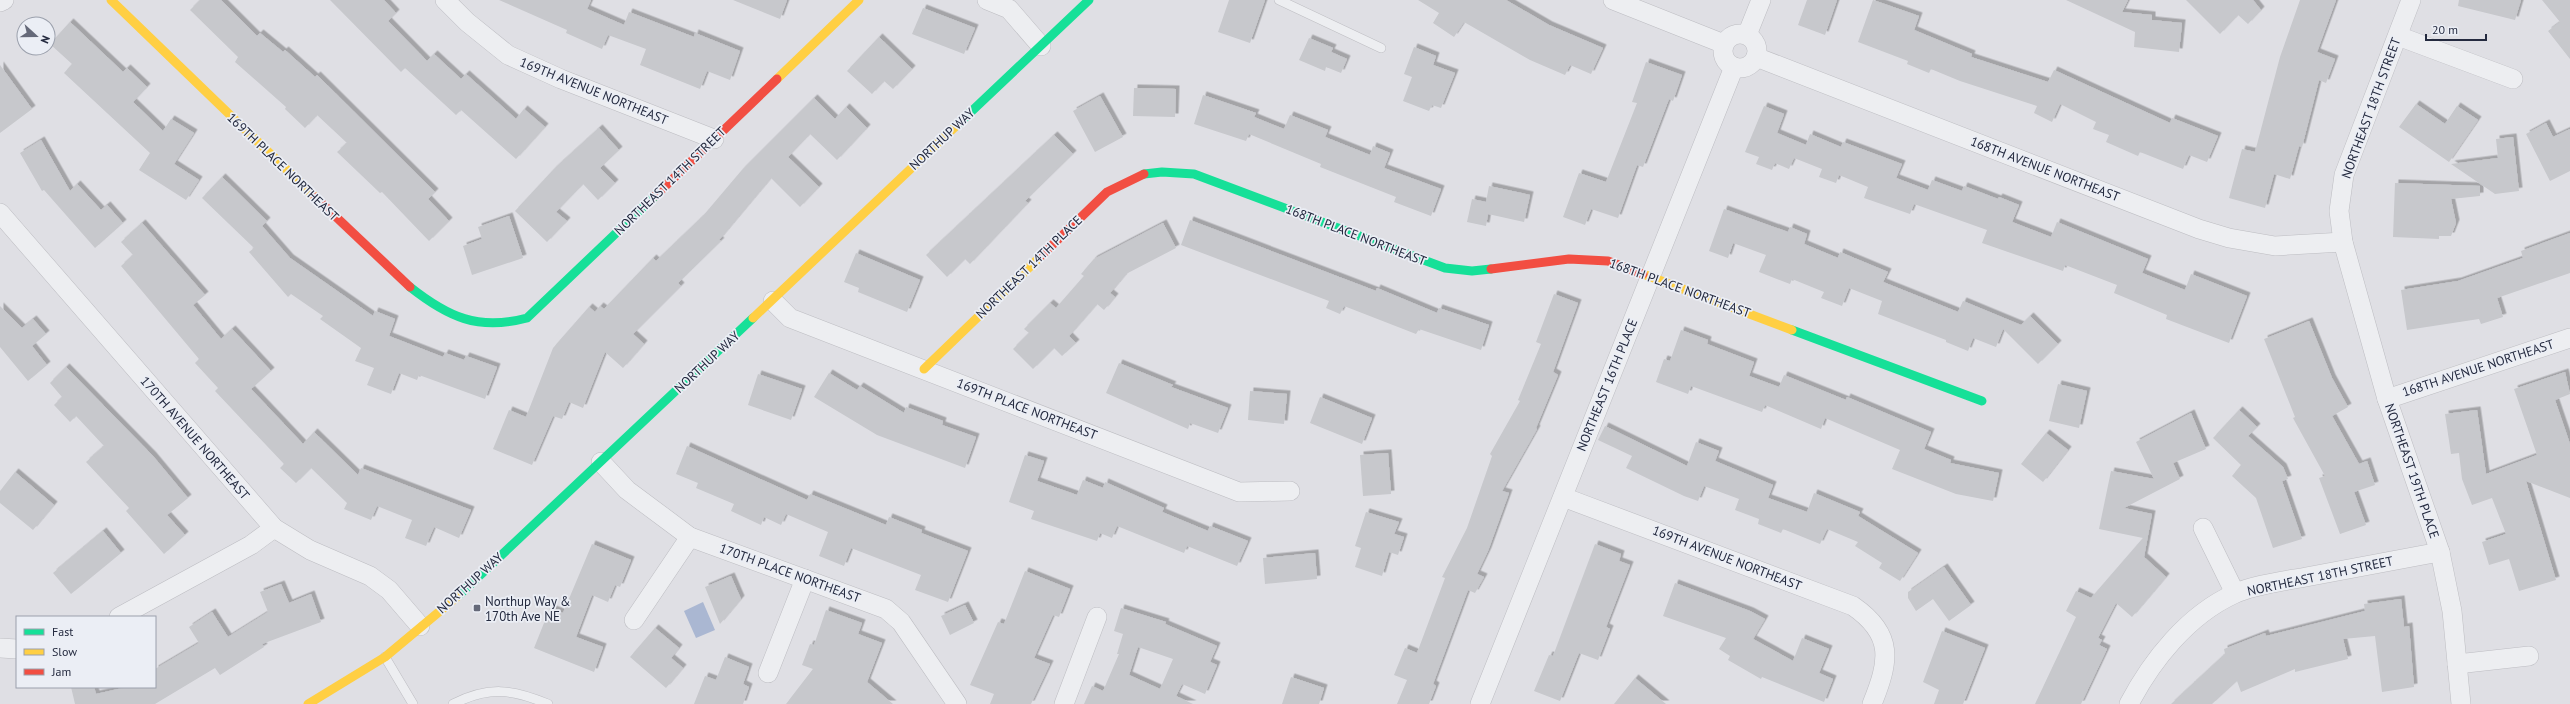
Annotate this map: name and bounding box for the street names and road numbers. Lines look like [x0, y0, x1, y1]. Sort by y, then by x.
street label: NORTHEAST 18TH STREET [2338, 35, 2404, 181]
street label: 169TH AVENUE NORTHEAST [517, 53, 671, 129]
street label: NORTHUP WAY [906, 104, 979, 174]
street label: 169TH PLACE NORTHEAST [223, 109, 343, 225]
street label: NORTHEAST 14TH STREET [611, 123, 729, 239]
street label: 168TH AVENUE NORTHEAST [1968, 133, 2122, 205]
street label: 168TH PLACE NORTHEAST [1283, 200, 1429, 270]
street label: NORTHEAST 14TH PLACE [972, 212, 1086, 322]
street label: 168TH PLACE NORTHEAST [1607, 255, 1753, 321]
street label: NORTHEAST 16TH PLACE [1573, 316, 1641, 454]
street label: NORTHUP WAY [671, 327, 744, 397]
street label: 168TH AVENUE NORTHEAST [2400, 335, 2556, 401]
street label: 170TH AVENUE NORTHEAST [137, 373, 253, 503]
street label: 169TH PLACE NORTHEAST [954, 374, 1100, 444]
street label: NORTHEAST 19TH PLACE [2381, 401, 2443, 541]
street label: 169TH AVENUE NORTHEAST [1650, 522, 1804, 594]
street label: 170TH PLACE NORTHEAST [717, 540, 863, 606]
street label: NORTHUP WAY [433, 548, 507, 617]
street label: NORTHEAST 18TH STREET [2245, 552, 2395, 600]

